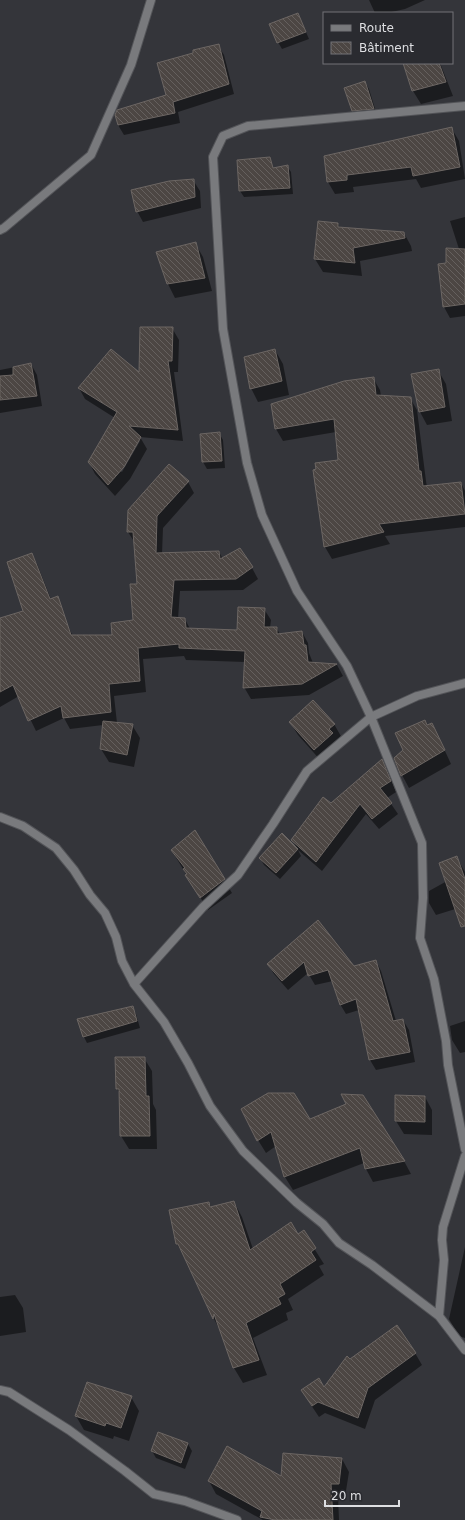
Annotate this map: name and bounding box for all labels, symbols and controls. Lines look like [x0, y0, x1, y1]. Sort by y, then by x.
legend [323, 12, 453, 64]
text: Route [359, 21, 394, 35]
text: Bâtiment [359, 41, 414, 55]
scale bar [325, 1482, 399, 1508]
text: 20 m [331, 1489, 362, 1503]

